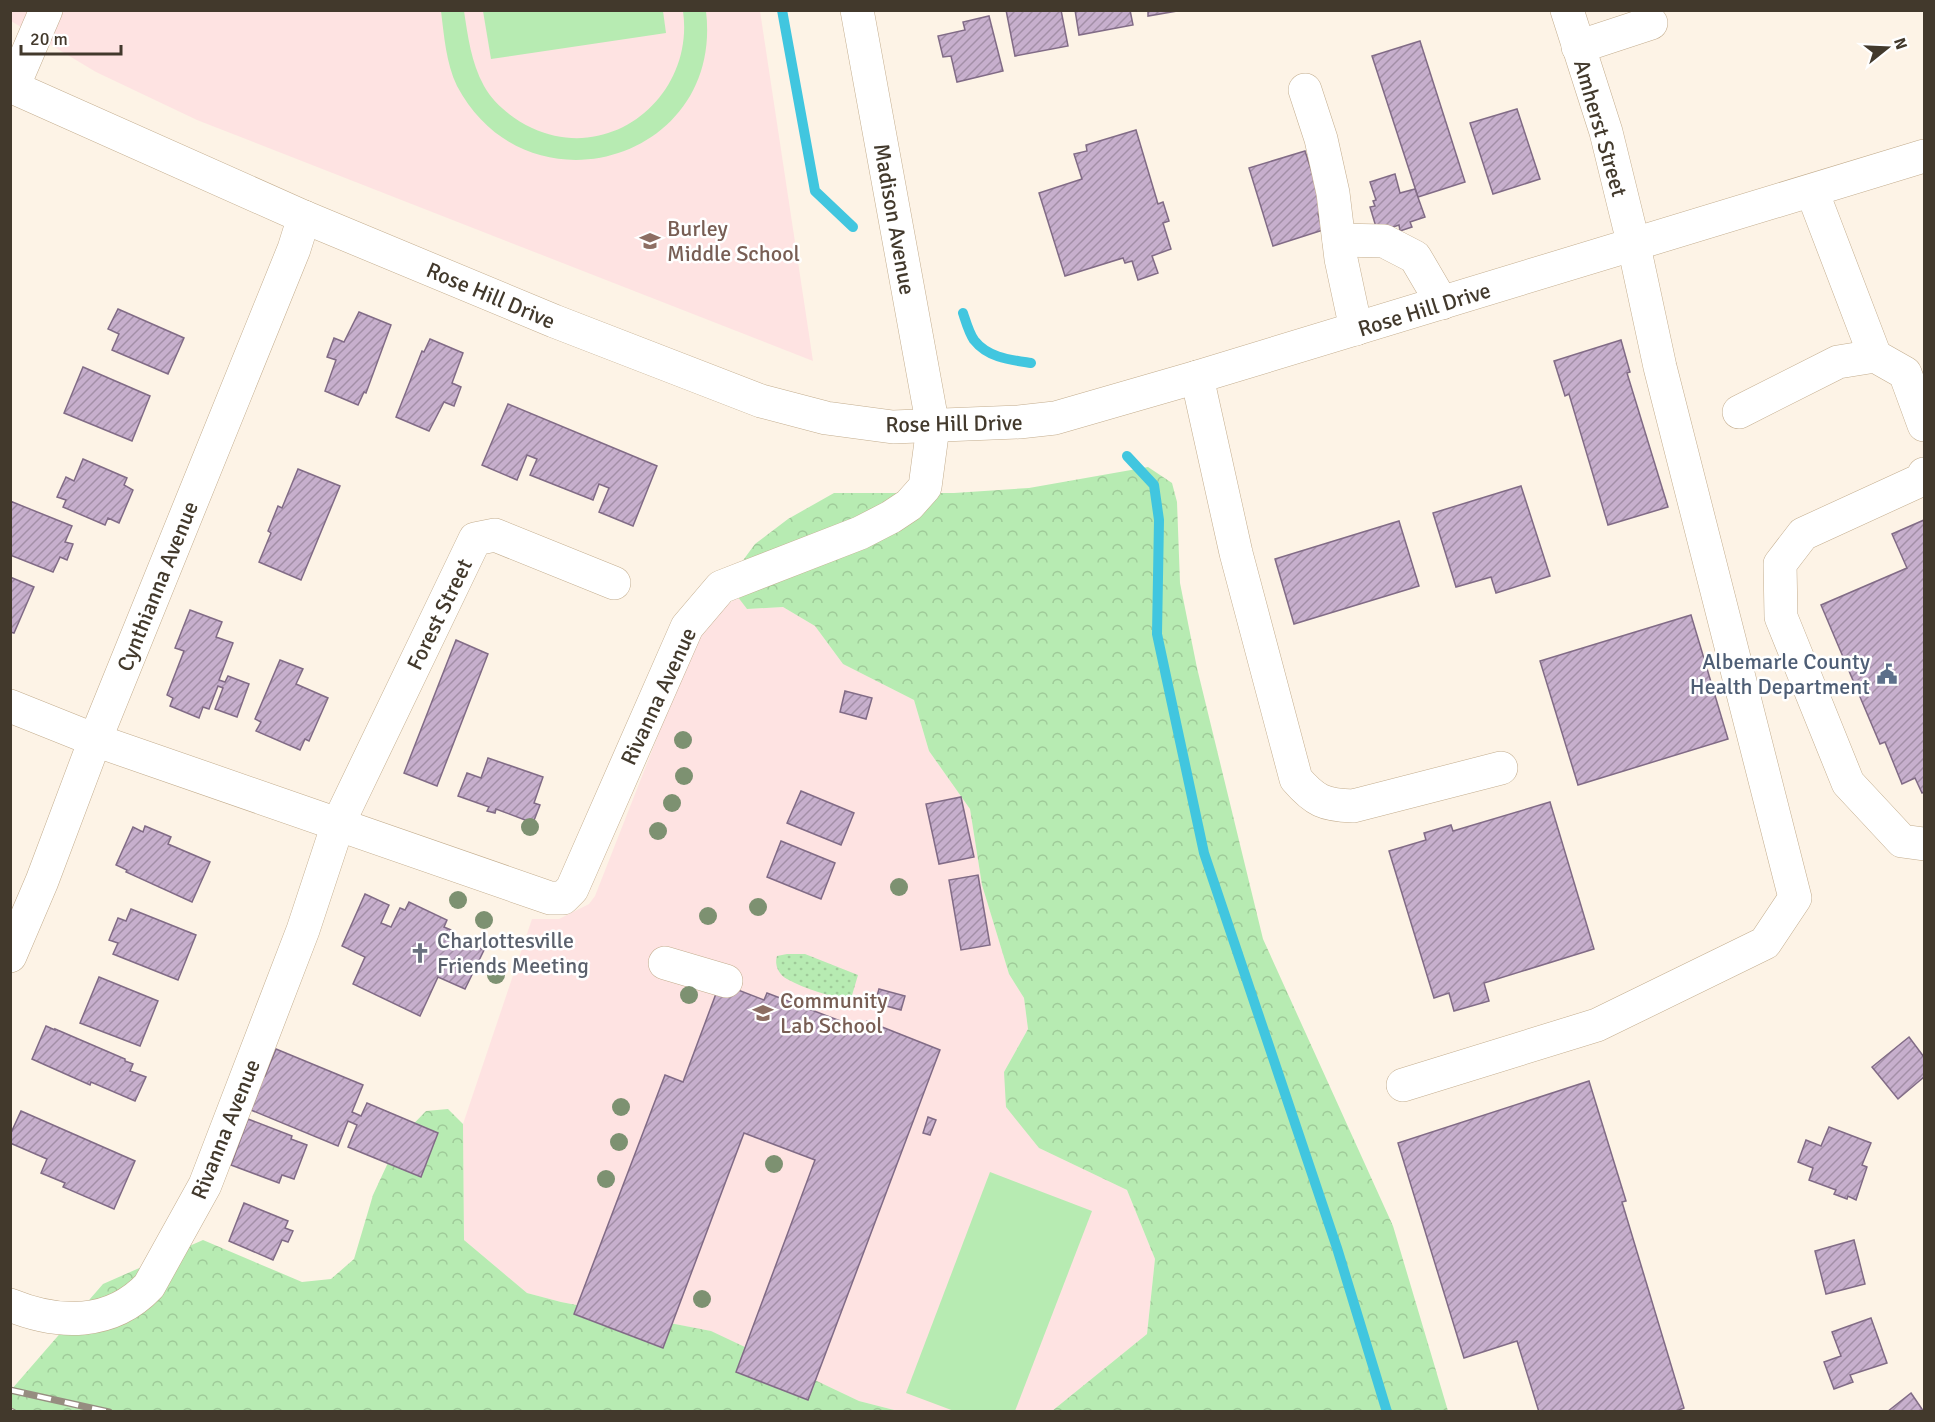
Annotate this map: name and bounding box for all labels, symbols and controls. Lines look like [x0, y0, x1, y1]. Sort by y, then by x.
scale bar [21, 18, 122, 56]
north arrow [1857, 18, 1917, 78]
text: 20 m [30, 28, 68, 50]
text: N [1889, 35, 1912, 52]
street label: Amherst Street [1568, 56, 1633, 200]
street label: Madison Avenue [868, 141, 921, 297]
place label: Burley Middle School [667, 215, 800, 267]
school or university icon: Burley Middle School [638, 229, 662, 253]
street label: Rose Hill Drive [422, 256, 559, 335]
street label: Rose Hill Drive [1355, 276, 1494, 342]
street label: Rose Hill Drive [885, 409, 1023, 438]
street label: Cynthianna Avenue [111, 497, 204, 675]
street label: Forest Street [401, 554, 478, 674]
street label: Rivanna Avenue [615, 623, 702, 769]
place label: Albemarle County Health Department [1690, 648, 1871, 700]
public building icon: Albemarle County Health Department [1875, 662, 1899, 686]
place label: Charlottesville Friends Meeting [437, 927, 589, 979]
church icon: Charlottesville Friends Meeting [408, 941, 432, 965]
place label: Community Lab School [780, 987, 888, 1039]
school or university icon: Community Lab School [751, 1001, 775, 1025]
street label: Rivanna Avenue [185, 1055, 266, 1203]

